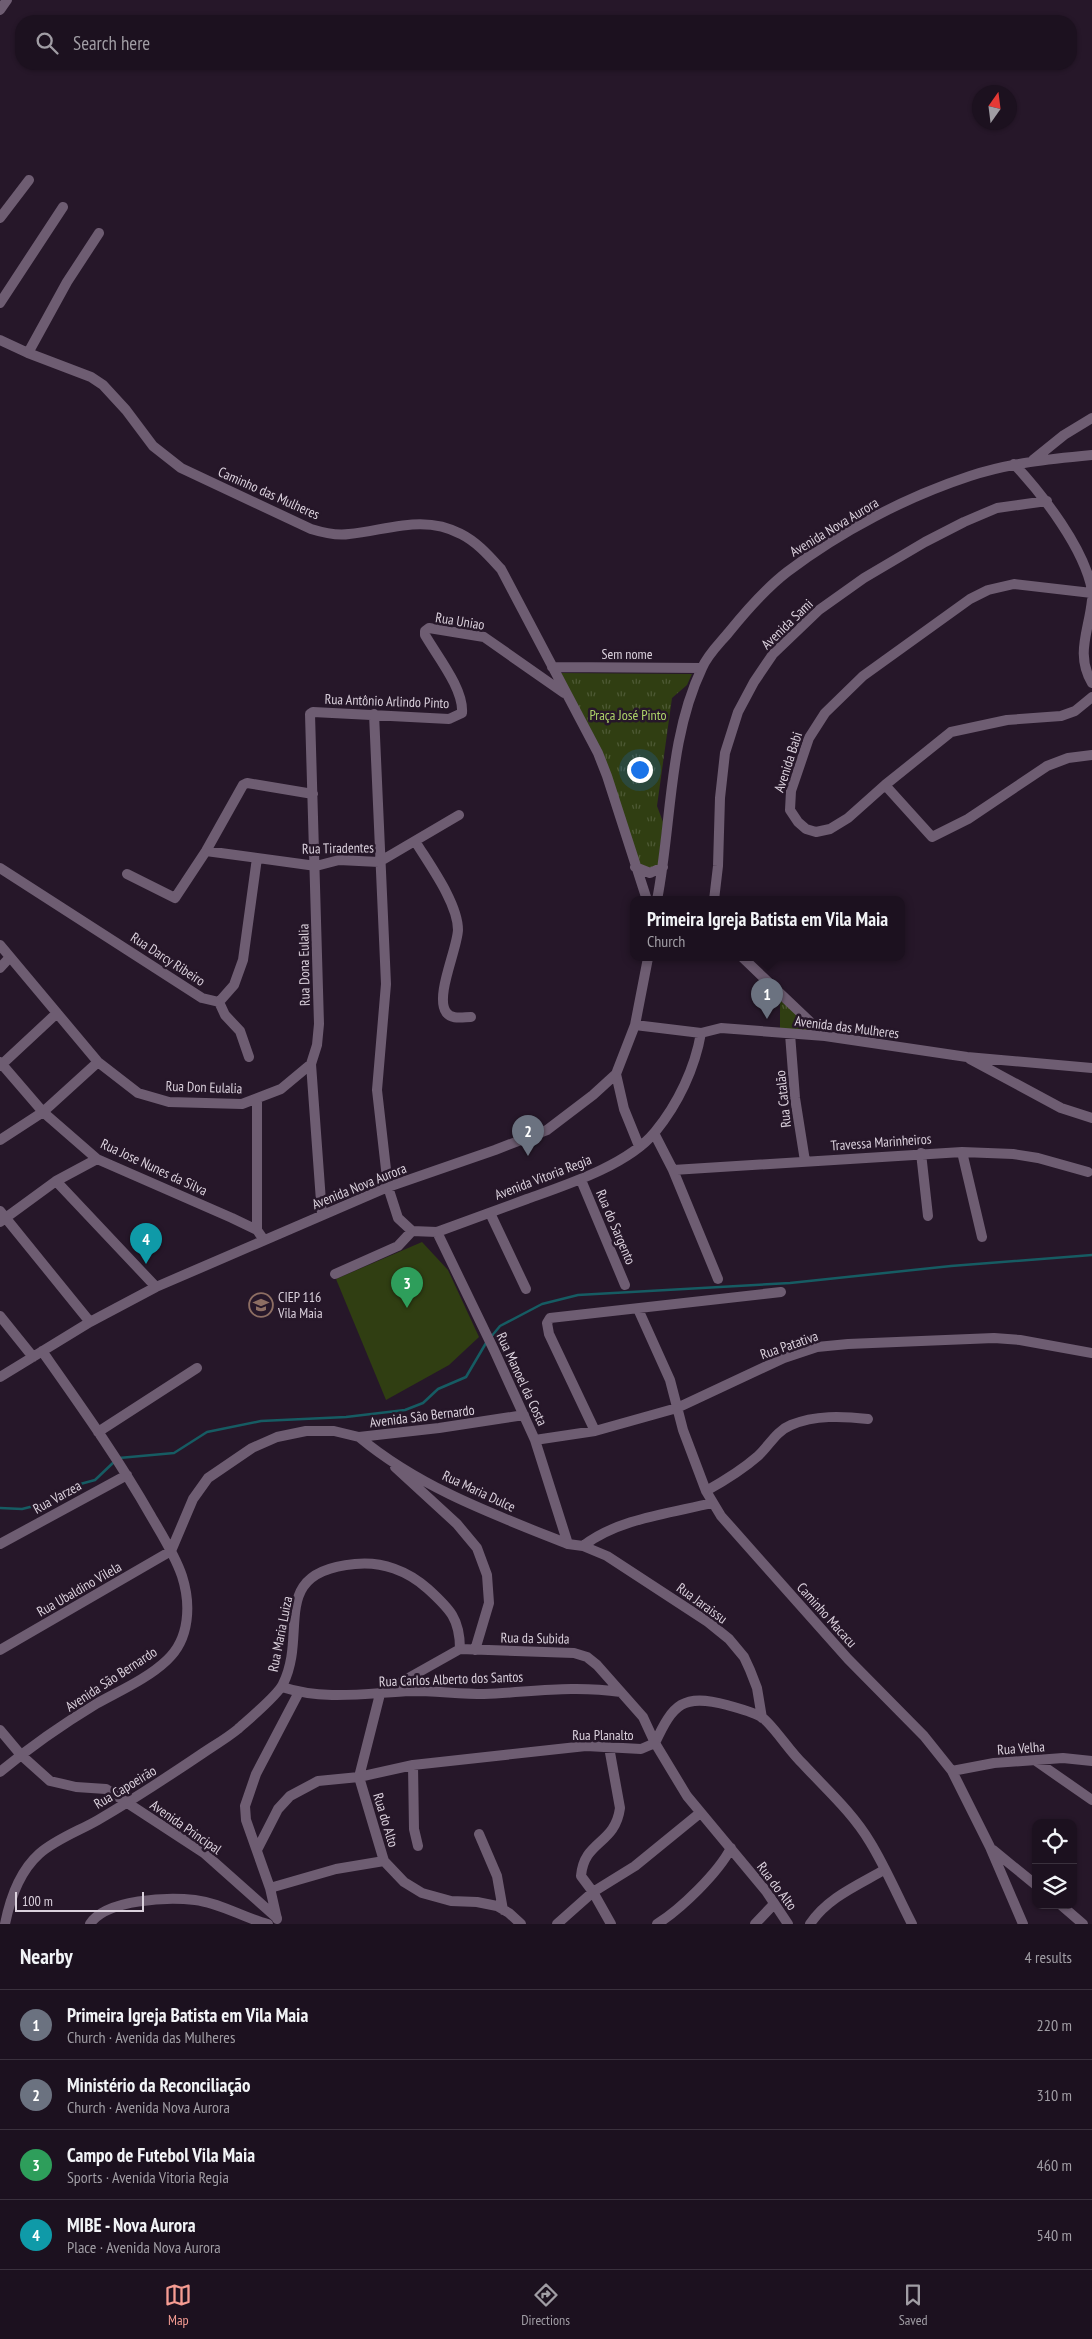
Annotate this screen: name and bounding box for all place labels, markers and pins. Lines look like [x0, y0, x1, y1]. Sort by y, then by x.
pin: 1 [751, 978, 783, 1019]
pin: 2 [512, 1115, 544, 1156]
pin: 4 [130, 1223, 162, 1264]
pin: 3 [391, 1267, 423, 1308]
place label: CIEP 116 Vila Maia [277, 1288, 323, 1322]
school or university icon: CIEP 116 Vila Maia [248, 1292, 274, 1318]

